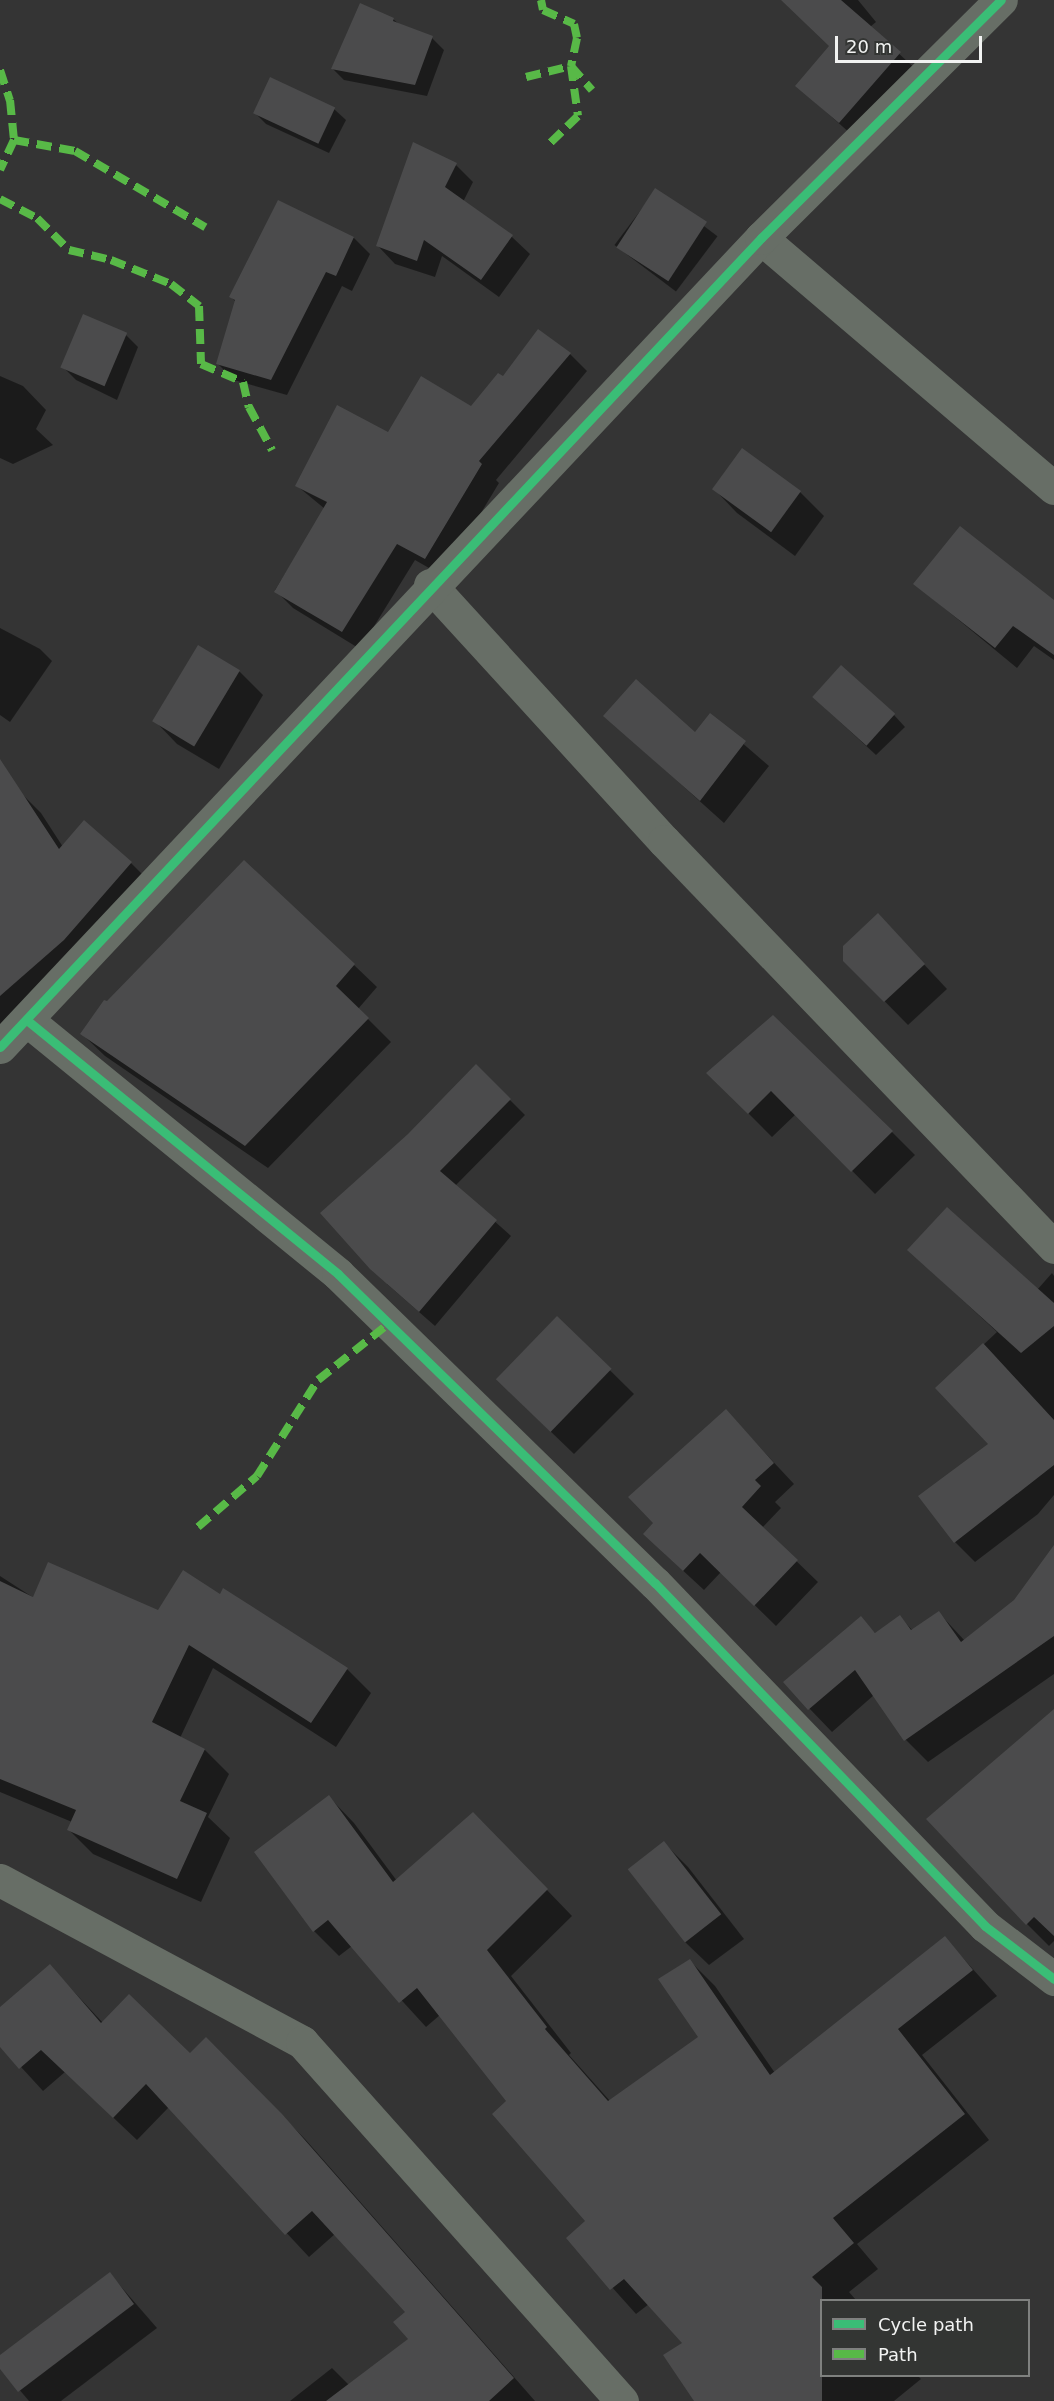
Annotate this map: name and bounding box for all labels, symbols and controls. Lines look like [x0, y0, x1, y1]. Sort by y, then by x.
scale bar [838, 24, 985, 62]
text: 20 m [846, 36, 892, 57]
legend [820, 2299, 1030, 2377]
text: Cycle path [878, 2314, 974, 2335]
text: Path [878, 2344, 918, 2365]

